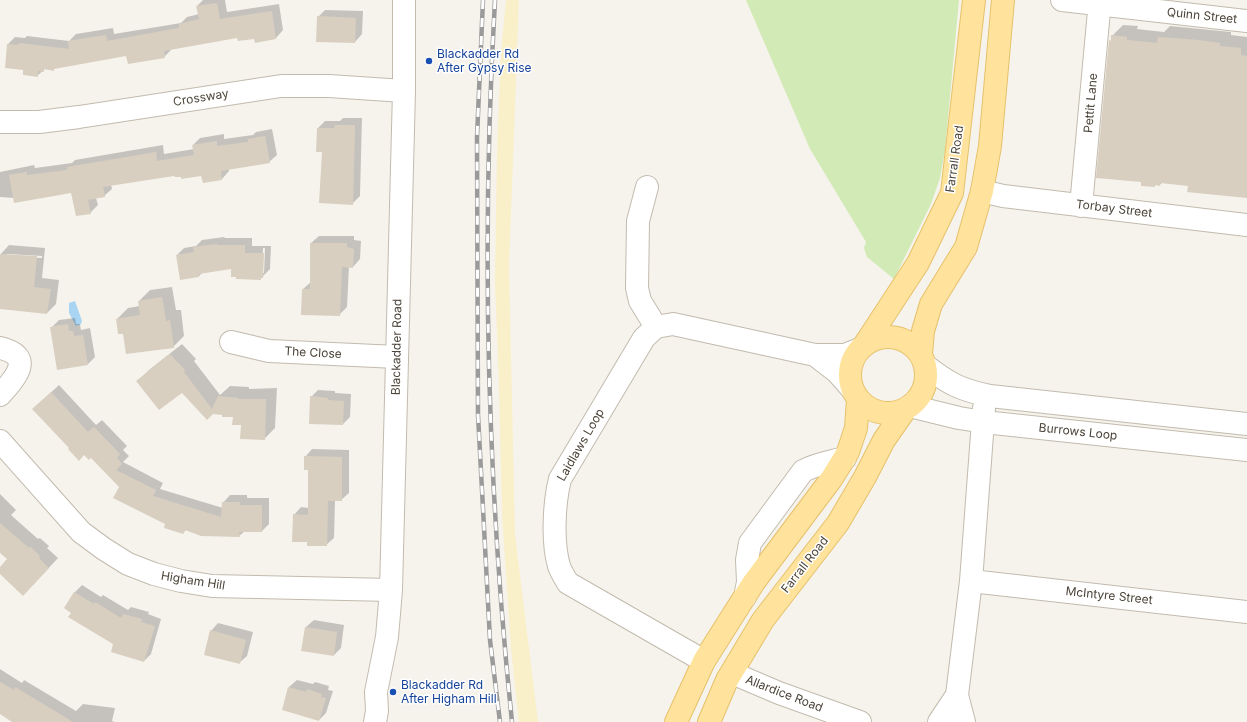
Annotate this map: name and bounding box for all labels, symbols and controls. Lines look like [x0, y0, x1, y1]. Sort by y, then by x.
street label: Quinn Street [1166, 5, 1238, 27]
place label: Blackadder Rd After Gypsy Rise [437, 47, 531, 75]
marker: Blackadder Rd After Gypsy Rise [424, 56, 434, 66]
street label: Pettit Lane [1081, 73, 1101, 133]
street label: Crossway [172, 87, 230, 109]
street label: Farrall Road [943, 125, 967, 193]
street label: Torbay Street [1075, 197, 1153, 221]
street label: Blackadder Road [389, 299, 405, 395]
street label: The Close [284, 344, 342, 362]
street label: Laidlaws Loop [554, 406, 608, 484]
street label: Burrows Loop [1038, 421, 1118, 443]
street label: Farrall Road [779, 534, 831, 596]
street label: Higham Hill [160, 569, 226, 593]
street label: McIntyre Street [1065, 584, 1153, 608]
street label: Allardice Road [743, 673, 825, 715]
place label: Blackadder Rd After Higham Hill [401, 678, 497, 706]
marker: Blackadder Rd After Higham Hill [388, 687, 398, 697]

